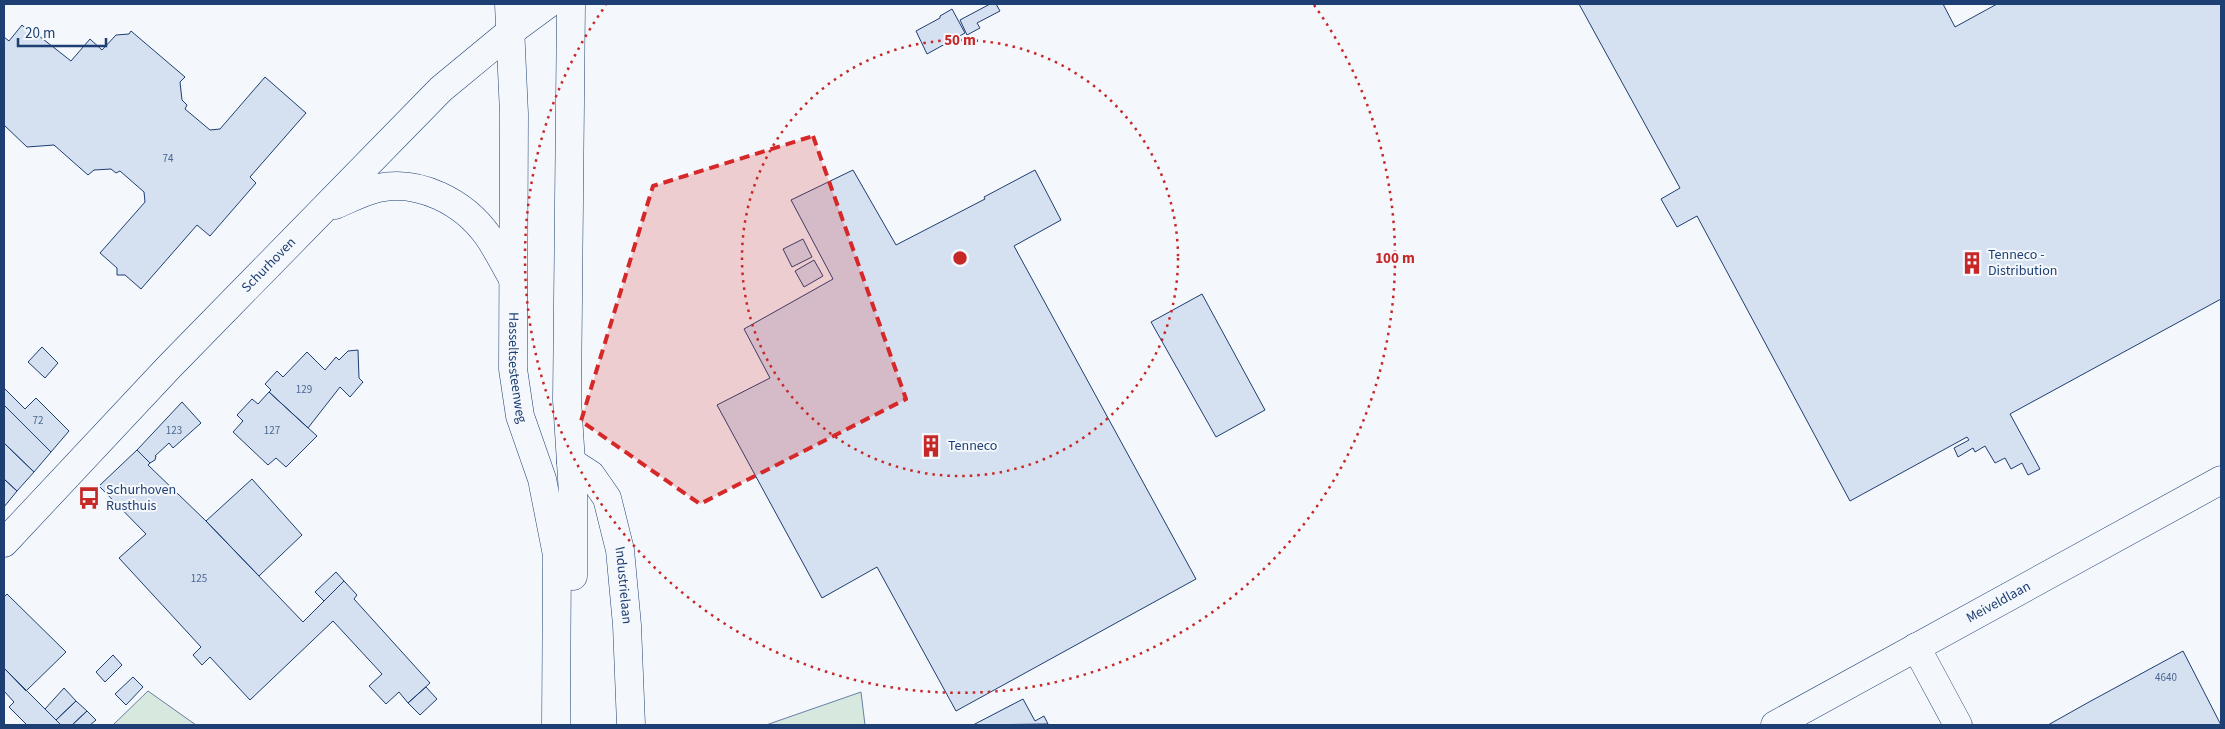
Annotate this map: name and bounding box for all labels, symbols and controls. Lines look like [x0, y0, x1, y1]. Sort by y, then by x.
scale bar [18, 15, 105, 47]
text: 20 m [25, 23, 55, 44]
text: 50 m [944, 30, 976, 51]
house number: 74 [163, 151, 174, 166]
street label: Schurhoven [237, 233, 301, 297]
place label: Tenneco - Distribution [1988, 245, 2057, 281]
text: 100 m [1375, 248, 1415, 269]
centre of rings [951, 249, 969, 267]
building icon: Tenneco - Distribution [1959, 250, 1985, 276]
street label: Hasseltsesteenweg [503, 312, 532, 426]
house number: 129 [296, 382, 312, 397]
house number: 72 [33, 413, 43, 428]
house number: 123 [166, 423, 182, 438]
house number: 127 [264, 423, 280, 438]
building icon: Tenneco [918, 433, 944, 459]
place label: Tenneco [948, 436, 997, 456]
place label: Schurhoven Rusthuis [106, 480, 176, 516]
bus stop icon: Schurhoven Rusthuis [76, 485, 102, 511]
street label: Industrielaan [609, 544, 637, 625]
house number: 125 [191, 571, 207, 586]
street label: Meiveldlaan [1963, 576, 2034, 628]
house number: 4640 [2155, 670, 2177, 685]

